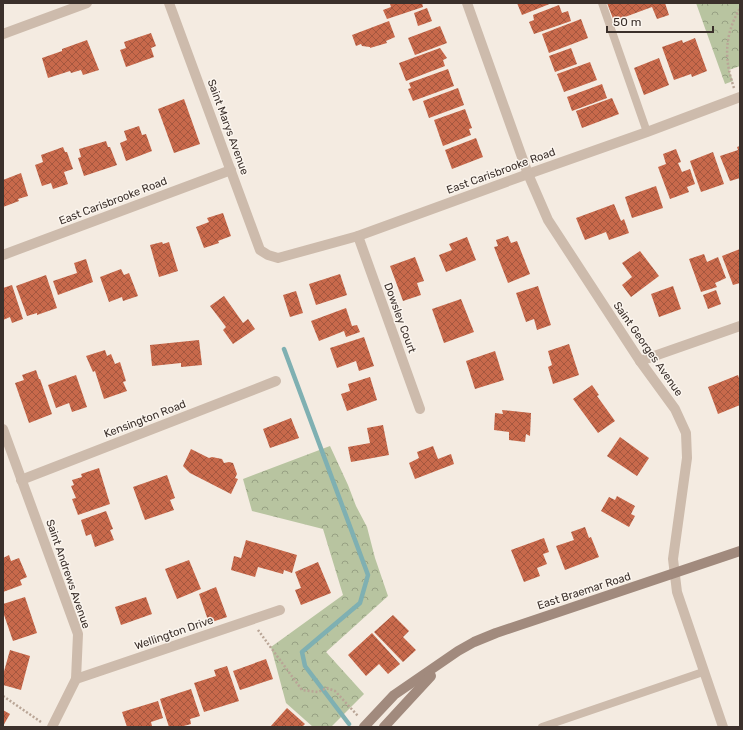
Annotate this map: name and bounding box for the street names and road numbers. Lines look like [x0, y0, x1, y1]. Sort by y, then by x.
street label: Saint Marys Avenue [205, 78, 251, 176]
street label: East Carisbrooke Road [445, 145, 557, 197]
street label: East Carisbrooke Road [57, 174, 169, 228]
street label: Dowsley Court [381, 281, 419, 356]
street label: Saint Georges Avenue [610, 299, 686, 399]
street label: Kensington Road [102, 397, 188, 441]
street label: Saint Andrews Avenue [43, 518, 93, 630]
street label: East Braemar Road [536, 570, 632, 612]
street label: Wellington Drive [133, 613, 215, 653]

